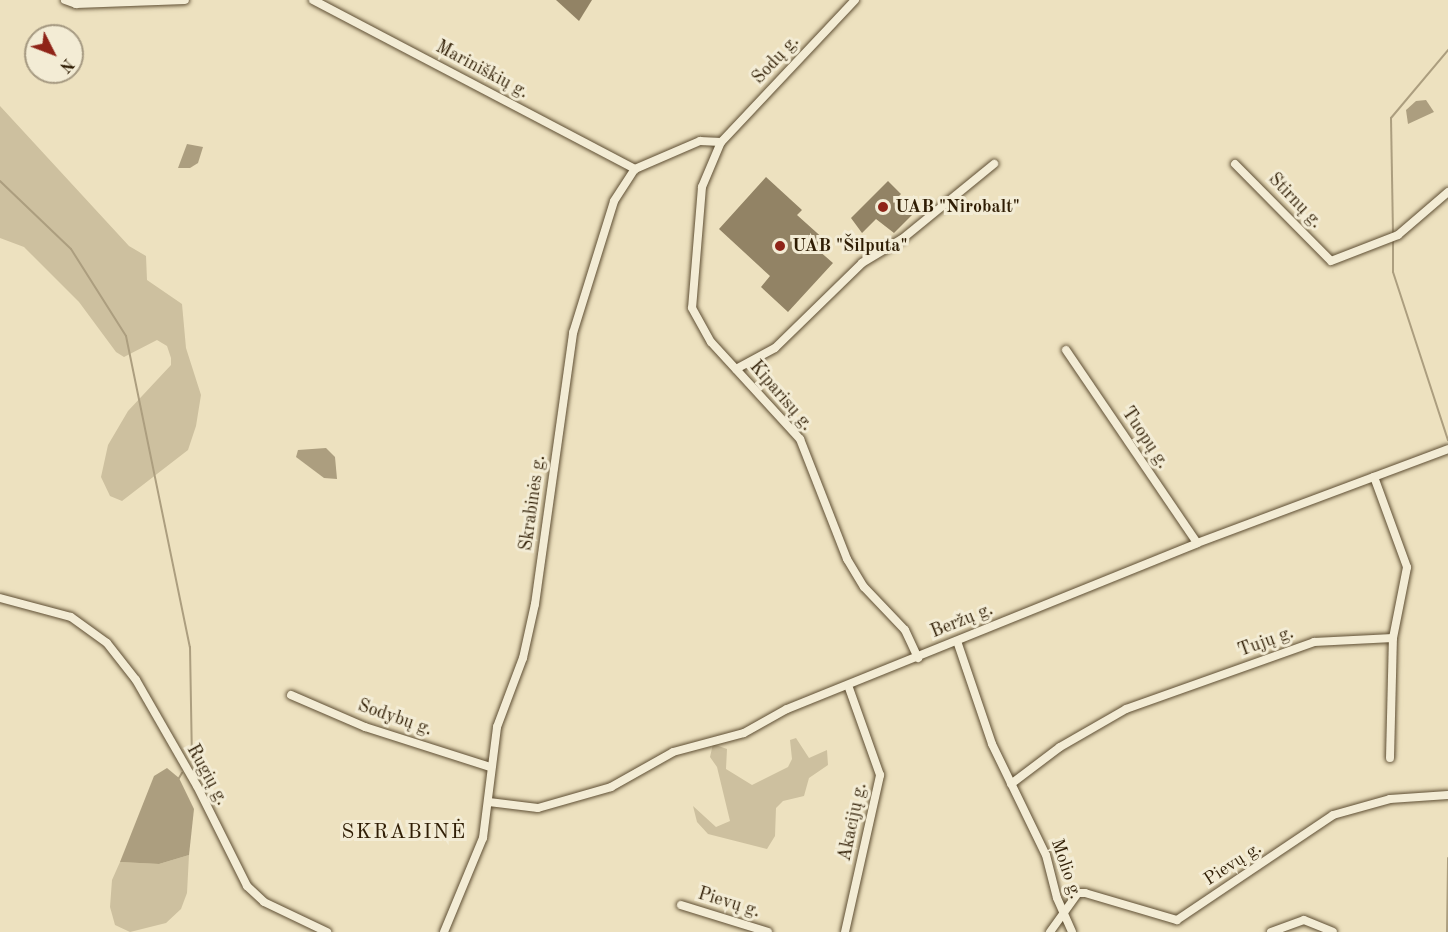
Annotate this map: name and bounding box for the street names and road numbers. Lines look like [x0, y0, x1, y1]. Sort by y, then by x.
street label: Sodų g. [748, 31, 804, 89]
street label: Mariniškių g. [432, 36, 532, 104]
street label: Stirnų g. [1263, 169, 1327, 233]
street label: Kiparisų g. [745, 356, 817, 436]
street label: Tuopų g. [1116, 403, 1174, 473]
street label: Skrabinės g. [516, 454, 550, 552]
street label: Beržų g. [928, 599, 996, 643]
street label: Tujų g. [1235, 622, 1297, 662]
street label: Sodybų g. [355, 695, 435, 741]
street label: Rugių g. [181, 741, 233, 809]
street label: Akacijų g. [834, 781, 872, 863]
street label: Molio g. [1046, 836, 1086, 902]
street label: Pievų g. [1200, 837, 1266, 891]
street label: Pievų g. [695, 883, 763, 923]

